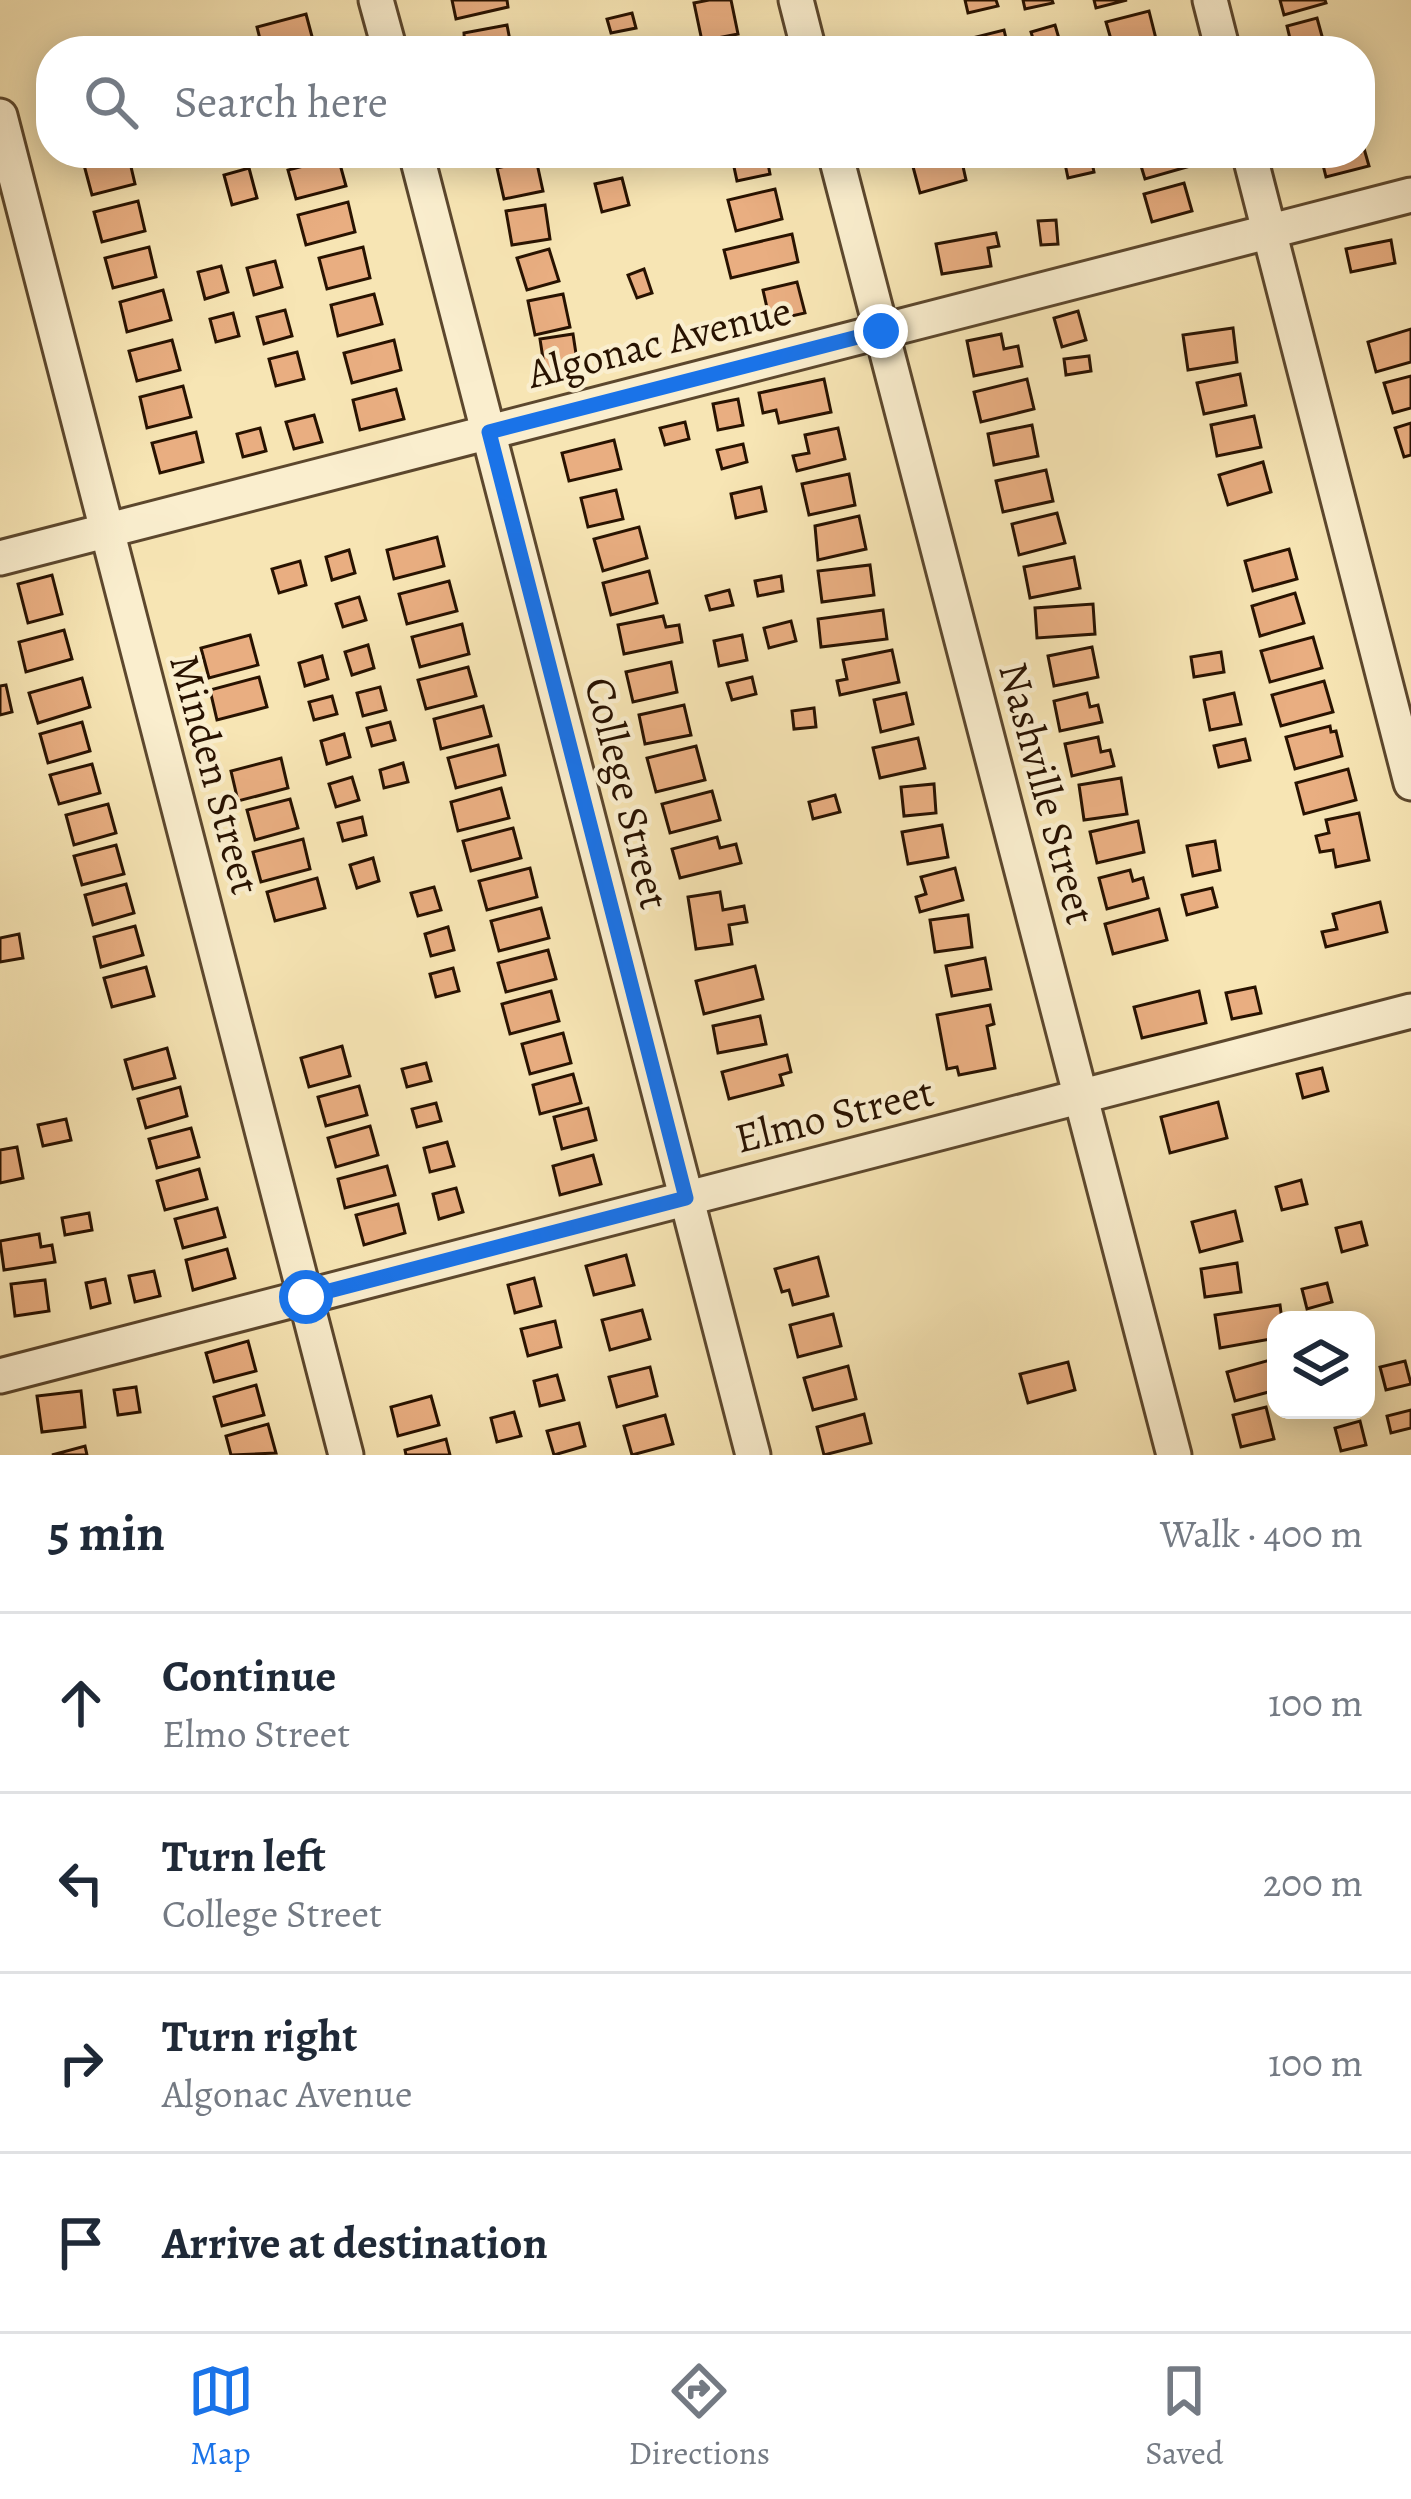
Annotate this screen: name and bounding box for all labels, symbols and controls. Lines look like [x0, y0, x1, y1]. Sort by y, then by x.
search box [36, 36, 1375, 168]
icon: search [78, 69, 144, 135]
text: Search here [174, 71, 388, 133]
street label: Algonac Avenue [520, 281, 797, 402]
route end [854, 304, 908, 358]
street label: Minden Street [156, 648, 275, 900]
street label: Nashville Street [985, 656, 1110, 930]
street label: College Street [571, 671, 684, 915]
street label: Elmo Street [729, 1062, 939, 1167]
route start [279, 1270, 333, 1324]
map controls [1267, 1311, 1375, 1419]
button: layers [1267, 1311, 1375, 1419]
text: 5 min [48, 1498, 165, 1568]
text: Walk · 400 m [1160, 1507, 1363, 1560]
text: Continue [162, 1645, 336, 1707]
icon: ahead [48, 1670, 114, 1736]
text: 100 m [1268, 1676, 1363, 1729]
text: Elmo Street [162, 1707, 350, 1760]
text: Turn left [162, 1825, 326, 1887]
icon: left [48, 1850, 114, 1916]
text: 200 m [1263, 1856, 1363, 1909]
text: College Street [162, 1887, 382, 1940]
text: Turn right [162, 2005, 357, 2067]
icon: right [48, 2030, 114, 2096]
text: 100 m [1268, 2036, 1363, 2089]
text: Algonac Avenue [162, 2067, 412, 2120]
icon: arrive [48, 2210, 114, 2276]
text: Arrive at destination [162, 2212, 548, 2274]
tab: Map [188, 2358, 254, 2475]
tab: Directions [629, 2358, 770, 2475]
tab: Saved [1145, 2358, 1223, 2475]

